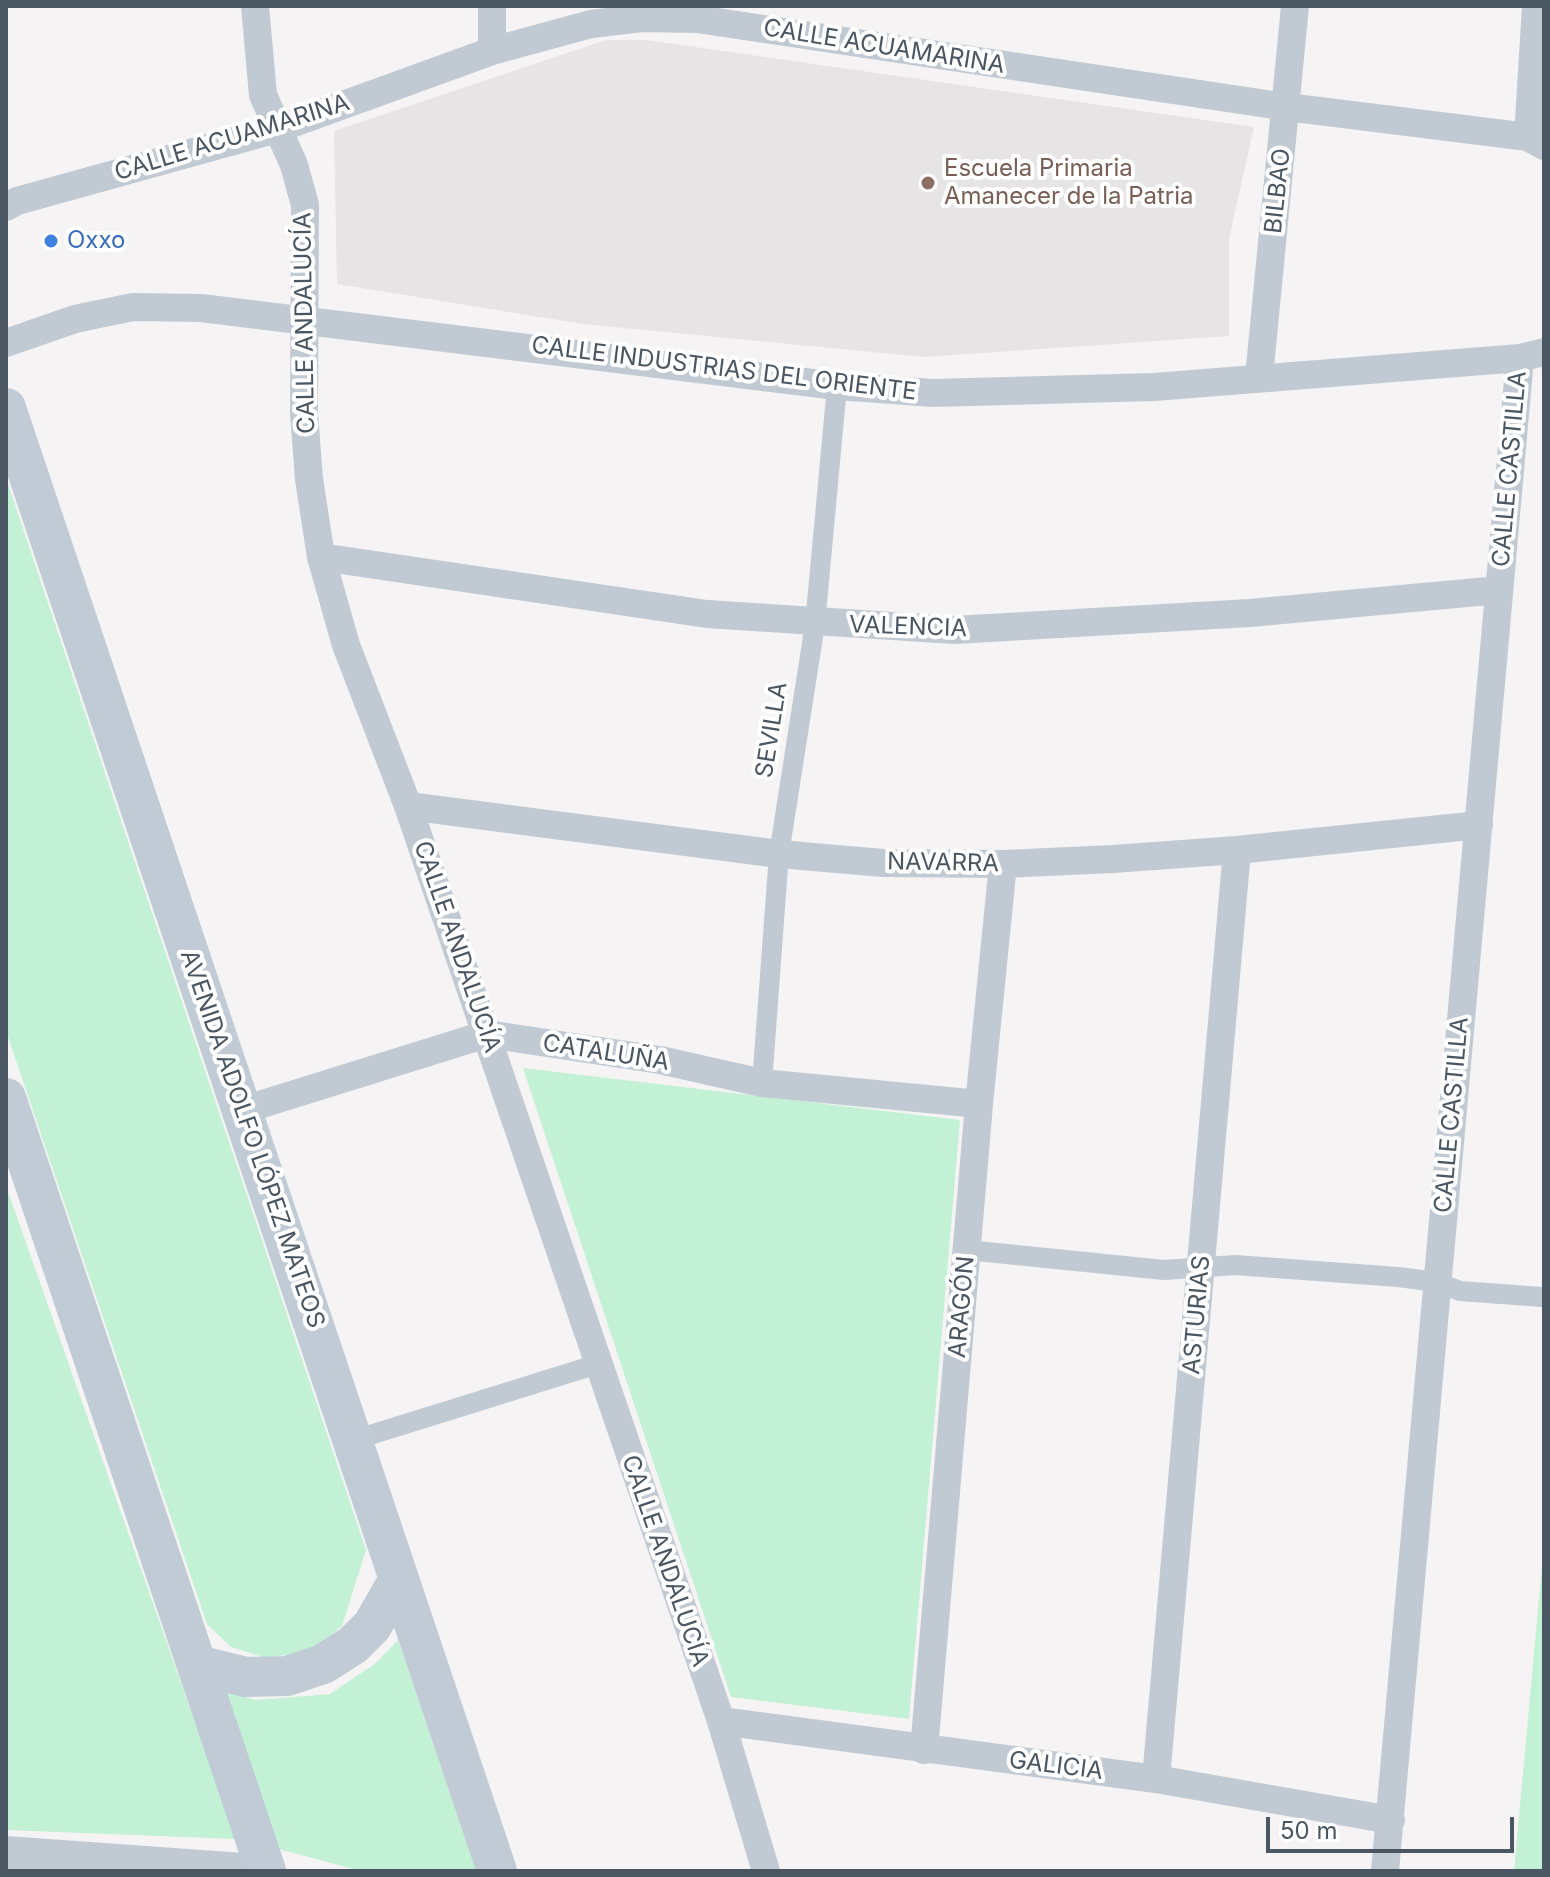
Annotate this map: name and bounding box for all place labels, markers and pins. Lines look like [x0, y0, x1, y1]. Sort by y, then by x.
place label: Escuela Primaria Amanecer de la Patria [944, 155, 1194, 211]
marker: Escuela Primaria Amanecer de la Patria [919, 174, 937, 192]
place label: Oxxo [67, 227, 125, 255]
marker: Oxxo [42, 232, 60, 250]

